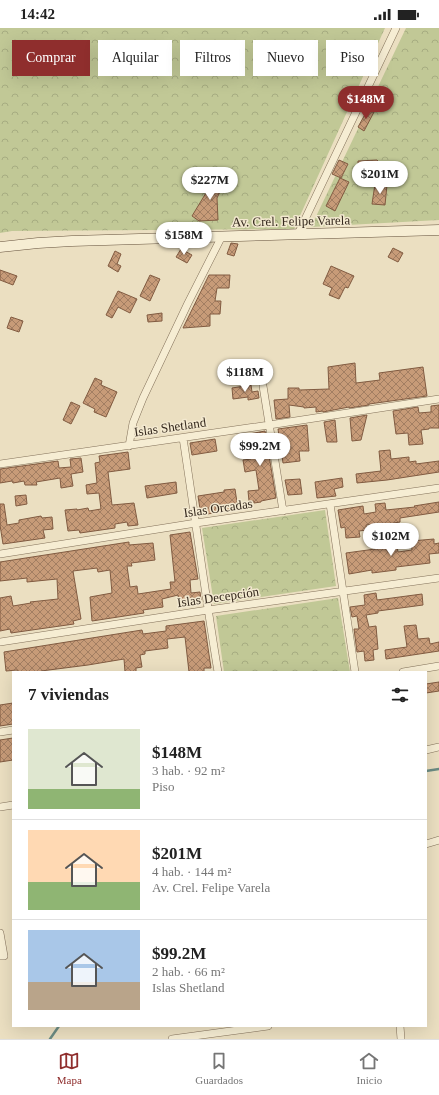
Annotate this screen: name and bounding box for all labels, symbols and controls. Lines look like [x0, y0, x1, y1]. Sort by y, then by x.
text: 14:42 [20, 6, 55, 22]
chip: Comprar [12, 40, 90, 76]
chip: Alquilar [98, 40, 172, 76]
chip: Filtros [180, 40, 245, 76]
chip: Nuevo [253, 40, 318, 76]
chip: Piso [326, 40, 378, 76]
pin: $148M [338, 86, 394, 120]
text: $148M [347, 91, 385, 106]
pin: $201M [352, 161, 408, 195]
text: $201M [361, 166, 399, 181]
pin: $227M [182, 167, 238, 201]
text: $227M [191, 172, 229, 187]
street label: Av. Crel. Felipe Varela [232, 212, 350, 230]
pin: $158M [156, 222, 212, 256]
text: $158M [165, 227, 203, 242]
pin: $118M [217, 359, 273, 393]
text: $118M [226, 364, 264, 379]
street label: Islas Shetland [133, 414, 207, 439]
pin: $99.2M [227, 433, 293, 467]
text: $99.2M [239, 438, 281, 453]
street label: Islas Orcadas [182, 496, 254, 520]
pin: $102M [363, 523, 419, 557]
text: $102M [372, 528, 410, 543]
street label: Islas Decepción [176, 584, 260, 610]
icon: filters [389, 684, 411, 706]
text: 7 viviendas [28, 685, 109, 704]
text: $148M [152, 743, 202, 762]
icon: home [60, 745, 108, 793]
text: 3 hab. · 92 m² [152, 763, 225, 778]
text: Piso [152, 779, 174, 794]
text: $201M [152, 844, 202, 863]
icon: home [60, 846, 108, 894]
text: 4 hab. · 144 m² [152, 864, 231, 879]
text: Av. Crel. Felipe Varela [152, 880, 270, 895]
text: $99.2M [152, 944, 206, 963]
icon: home [60, 946, 108, 994]
text: 2 hab. · 66 m² [152, 964, 225, 979]
text: Islas Shetland [152, 980, 225, 995]
tab: Mapa [57, 1050, 82, 1086]
tab: Guardados [195, 1050, 243, 1086]
tab: Inicio [357, 1050, 382, 1086]

